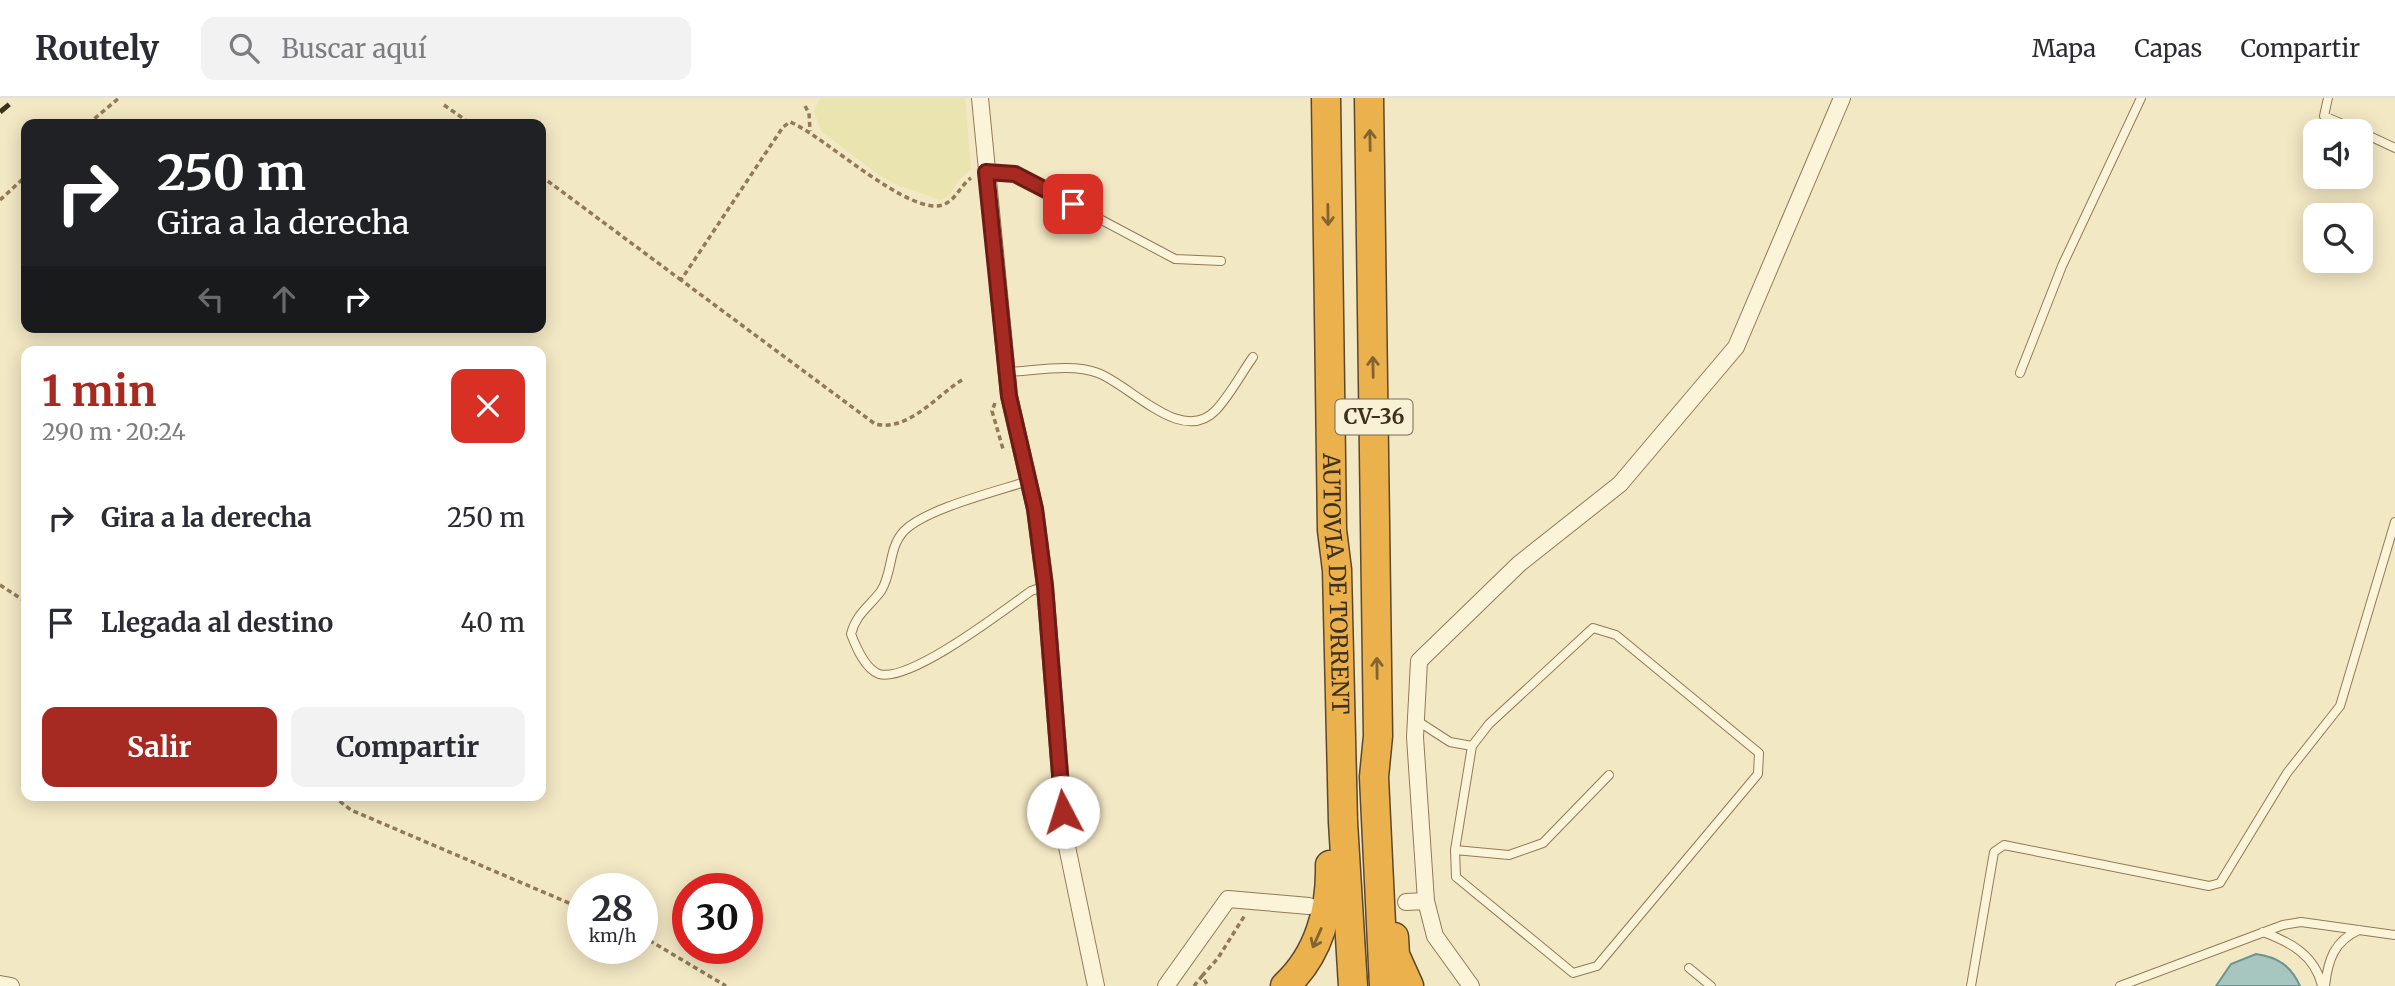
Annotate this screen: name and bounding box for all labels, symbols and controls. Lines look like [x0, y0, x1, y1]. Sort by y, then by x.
search box [201, 17, 691, 80]
text: Routely [35, 28, 159, 69]
icon: search [225, 29, 263, 67]
text: Buscar aquí [281, 32, 426, 65]
text: Mapa [2032, 33, 2096, 64]
text: Capas [2134, 33, 2202, 64]
text: Compartir [2240, 33, 2360, 64]
map controls [2303, 119, 2373, 273]
button: sound [2303, 119, 2373, 189]
one-way arrow [1363, 129, 1377, 152]
text: 250 m [157, 142, 306, 203]
icon: right [42, 147, 133, 238]
pin [1043, 174, 1103, 234]
icon: arrive [1054, 185, 1092, 223]
text: Gira a la derecha [157, 203, 410, 243]
one-way arrow [1321, 203, 1335, 226]
button: search [2303, 203, 2373, 273]
icon: left [192, 280, 230, 318]
icon: ahead [265, 280, 303, 318]
icon: right [338, 280, 376, 318]
one-way arrow [1366, 356, 1380, 379]
text: 1 min [42, 365, 156, 417]
button: close [451, 369, 525, 443]
road number: CV-36 [1336, 400, 1412, 434]
text: 290 m · 20:24 [42, 417, 186, 446]
street label: AUTOVIA DE TORRENT [1317, 452, 1355, 715]
icon: right [42, 499, 80, 537]
text: Gira a la derecha [101, 501, 312, 534]
text: 250 m [447, 501, 525, 534]
icon: arrive [42, 604, 80, 642]
text: Llegada al destino [101, 606, 333, 639]
text: 40 m [461, 606, 525, 639]
one-way arrow [1370, 657, 1384, 680]
button: Salir [42, 707, 277, 787]
button: Compartir [291, 707, 525, 787]
position arrow [1026, 775, 1100, 849]
speed limit sign: 30 [672, 873, 763, 964]
text: 28 [591, 887, 634, 931]
text: km/h [589, 924, 636, 947]
one-way arrow [1310, 927, 1323, 949]

